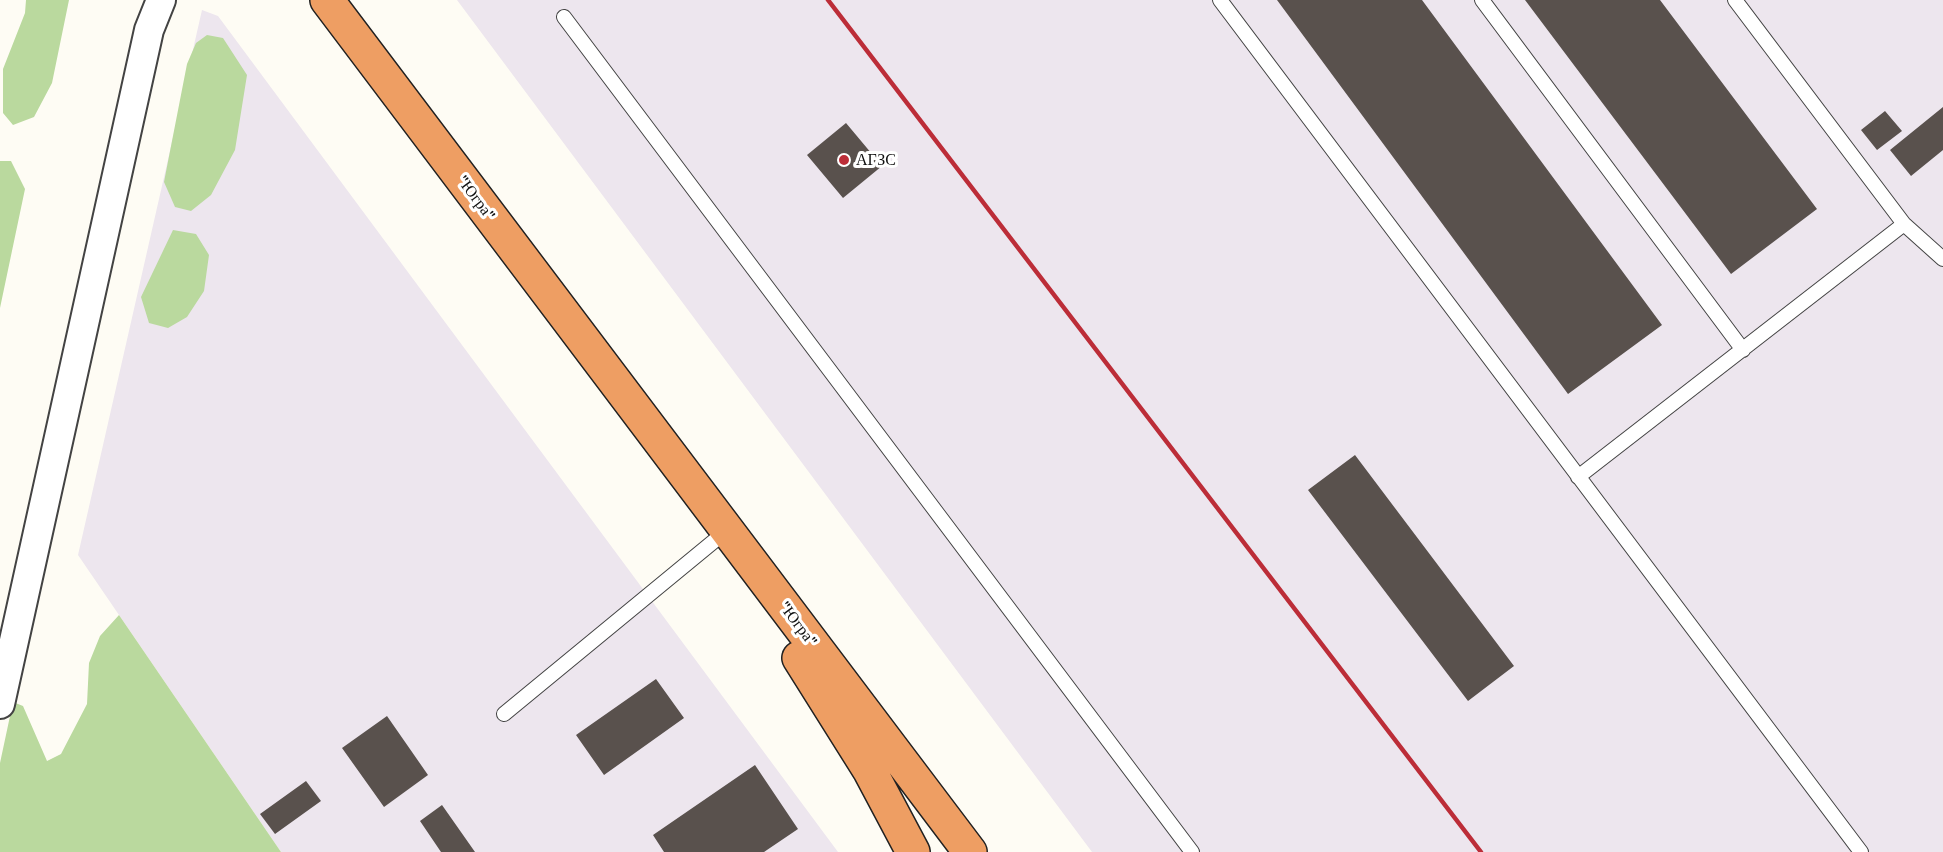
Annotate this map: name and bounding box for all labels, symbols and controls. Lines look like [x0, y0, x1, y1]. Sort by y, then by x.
place label: АГЗС [856, 150, 896, 170]
marker: АГЗС [837, 153, 851, 167]
street label: "Югра" [453, 172, 499, 224]
street label: "Югра" [775, 598, 821, 650]

